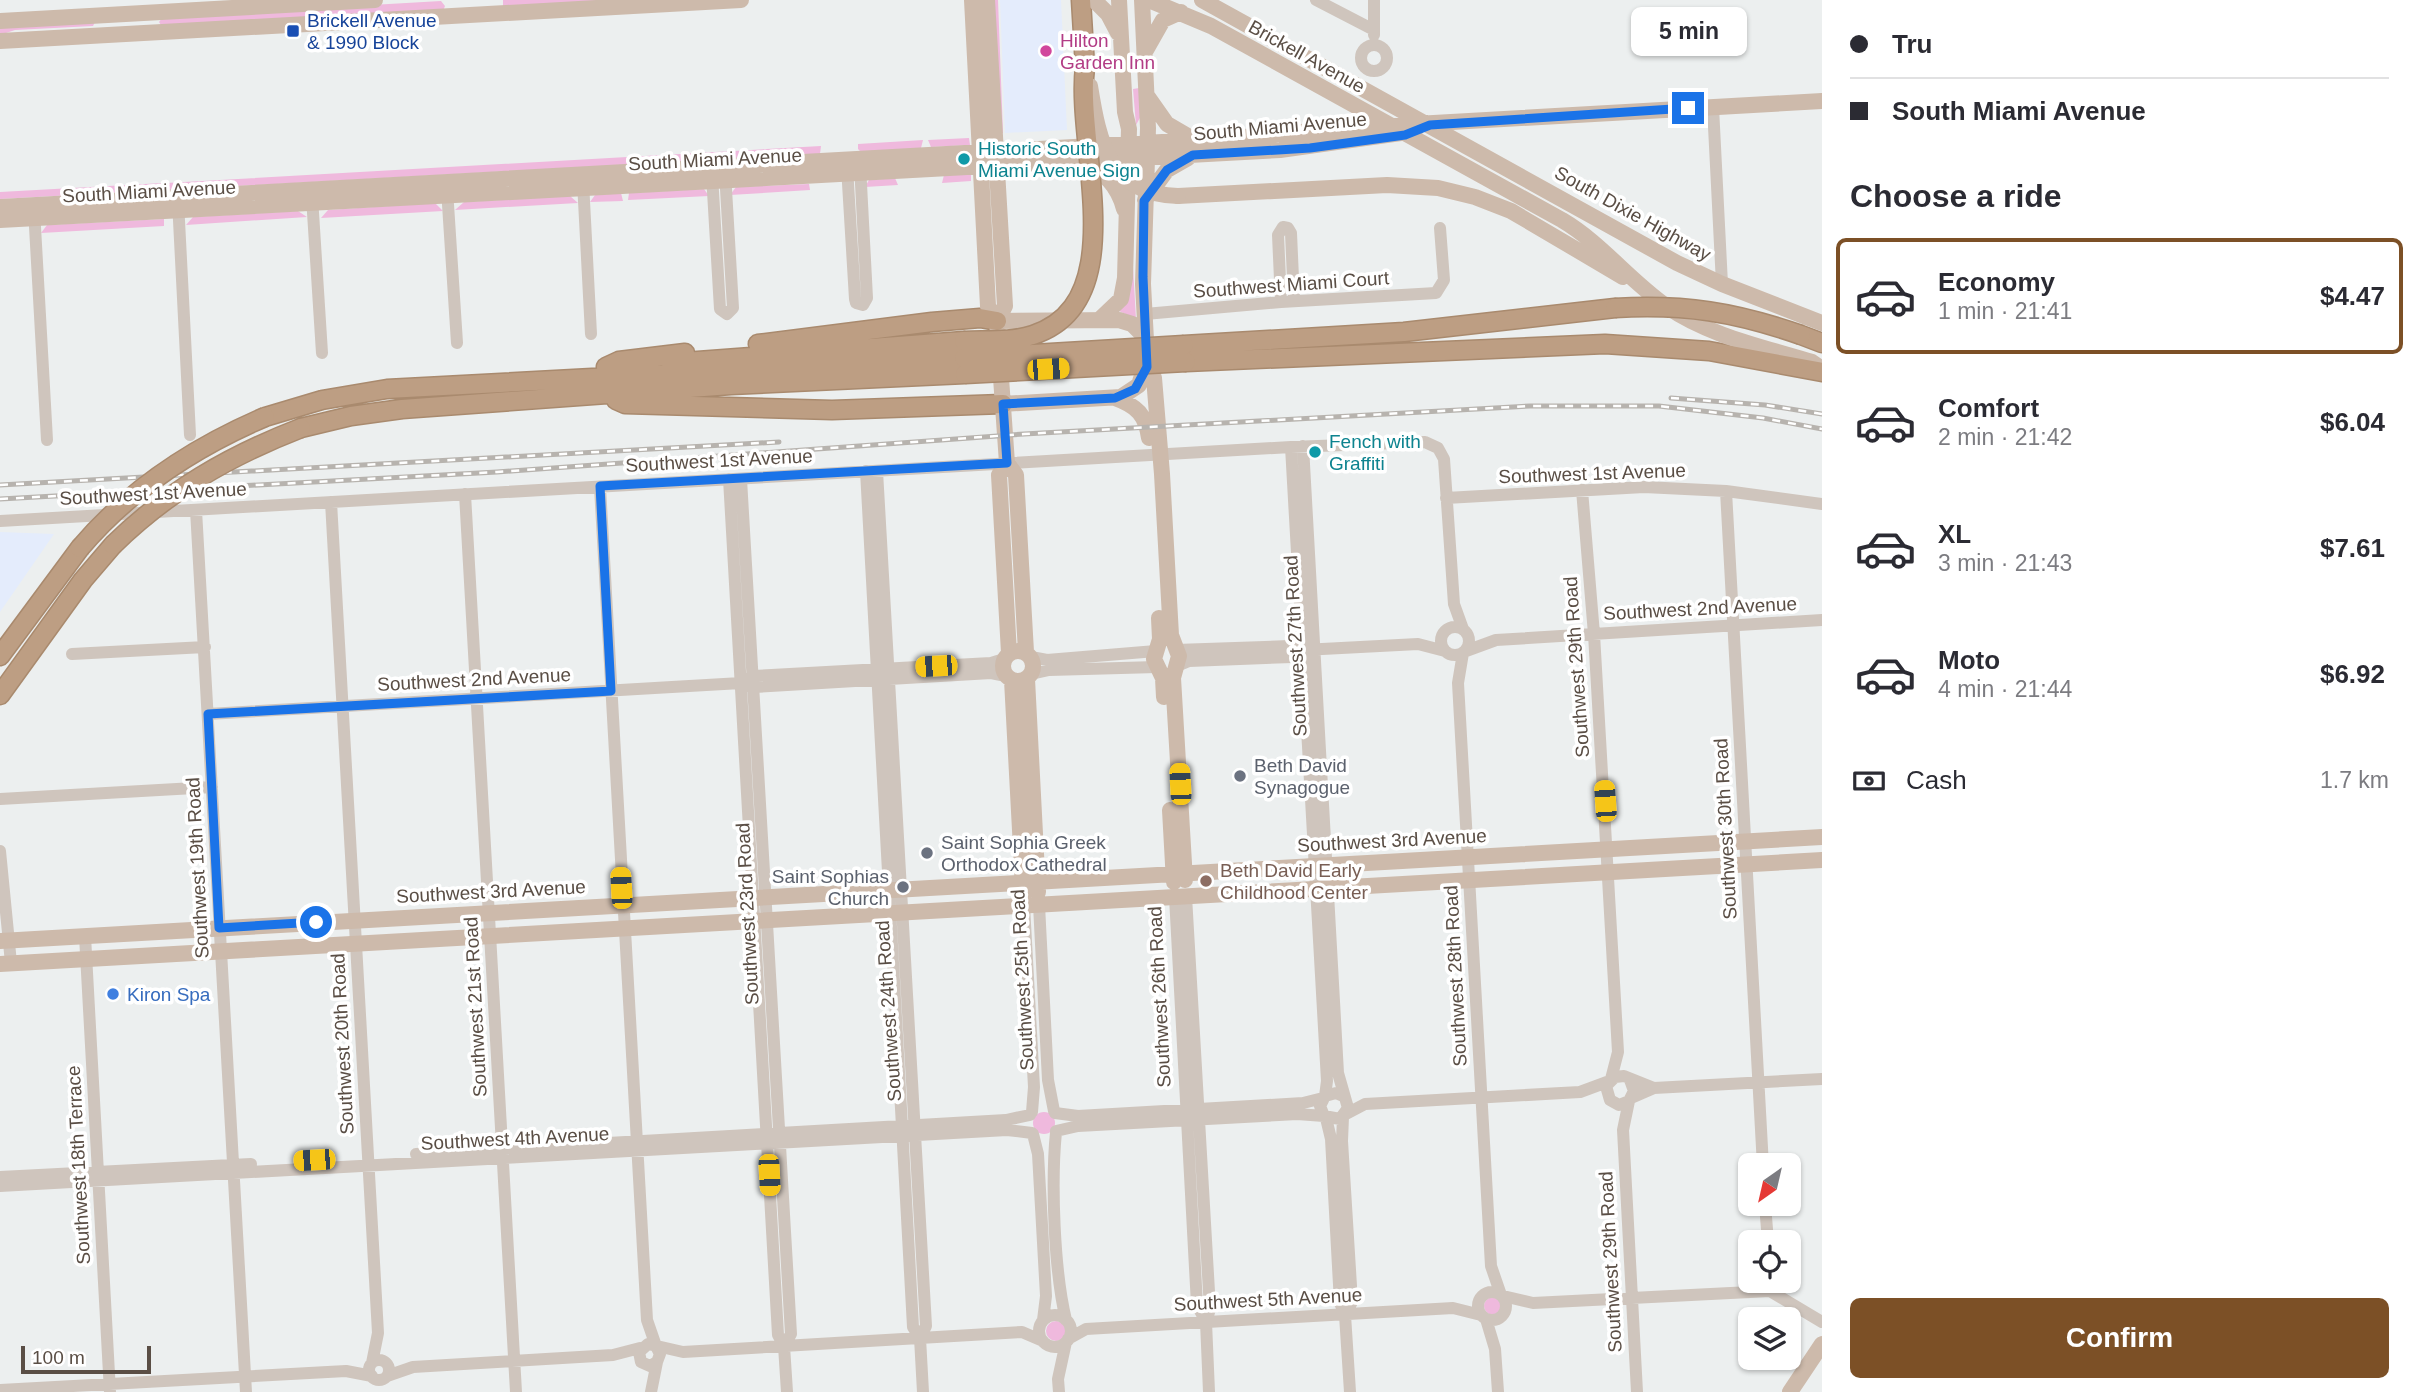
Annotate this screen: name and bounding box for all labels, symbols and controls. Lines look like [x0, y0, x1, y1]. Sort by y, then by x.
callout: 5 min [1630, 7, 1746, 56]
place label: Brickell Avenue & 1990 Block [307, 10, 437, 53]
street label: Brickell Avenue [1245, 16, 1369, 97]
text: 5 min [1659, 18, 1719, 44]
marker: Brickell Avenue & 1990 Block [285, 23, 301, 39]
text: Tru [1892, 29, 1932, 59]
place label: Hilton Garden Inn [1060, 30, 1155, 73]
marker: Hilton Garden Inn [1038, 43, 1054, 59]
route end [1672, 92, 1704, 124]
text: South Miami Avenue [1892, 96, 2146, 126]
street label: South Miami Avenue [1192, 108, 1368, 145]
place label: Historic South Miami Avenue Sign [978, 138, 1140, 181]
street label: South Miami Avenue [628, 144, 802, 175]
marker: Historic South Miami Avenue Sign [956, 151, 972, 167]
street label: South Dixie Highway [1551, 162, 1715, 265]
street label: South Miami Avenue [62, 176, 236, 207]
text: Choose a ride [1850, 178, 2062, 214]
icon: car [1854, 265, 1917, 328]
street label: Southwest Miami Court [1192, 267, 1390, 302]
text: Economy [1938, 267, 2055, 297]
text: $4.47 [2320, 281, 2385, 311]
text: 1 min · 21:41 [1938, 298, 2072, 324]
car [1027, 357, 1070, 381]
icon: car [1854, 391, 1917, 454]
text: Comfort [1938, 393, 2039, 423]
text: $6.04 [2320, 407, 2385, 437]
text: 2 min · 21:42 [1938, 424, 2072, 450]
place label: Fench with Graffiti [1329, 431, 1421, 474]
marker: Fench with Graffiti [1307, 444, 1323, 460]
street label: Southwest 1st Avenue [625, 445, 813, 476]
street label: Southwest 1st Avenue [1498, 460, 1686, 487]
street label: Southwest 1st Avenue [59, 478, 247, 509]
icon: car [1854, 517, 1917, 580]
text: XL [1938, 519, 1971, 549]
text: $7.61 [2320, 533, 2385, 563]
text: 3 min · 21:43 [1938, 550, 2072, 576]
street label: Southwest 27th Road [1280, 555, 1311, 737]
street label: Southwest 29th Road [1560, 576, 1593, 758]
street label: Southwest 2nd Avenue [1603, 593, 1797, 624]
icon: car [1854, 643, 1917, 706]
text: Moto [1938, 645, 2000, 675]
car [915, 654, 958, 678]
text: $6.92 [2320, 659, 2385, 689]
street label: Southwest 2nd Avenue [377, 664, 571, 695]
text: 4 min · 21:44 [1938, 676, 2072, 702]
street label: Southwest 30th Road [1710, 738, 1741, 920]
place label: Beth David Synagogue [1254, 755, 1350, 798]
car [1169, 762, 1192, 806]
icon: cash [1850, 762, 1888, 800]
text: Cash [1906, 765, 1967, 795]
text: 1.7 km [2320, 767, 2389, 793]
marker: Beth David Synagogue [1232, 768, 1248, 784]
street label: Southwest 19th Road [182, 777, 213, 959]
car [1594, 779, 1617, 823]
street label: Southwest 23rd Road [732, 822, 763, 1006]
street label: Southwest 3rd Avenue [1297, 825, 1487, 856]
place label: Saint Sophia Greek Orthodox Cathedral [941, 832, 1107, 875]
marker: Saint Sophia Greek Orthodox Cathedral [919, 845, 935, 861]
place label: Beth David Early Childhood Center [1220, 860, 1369, 903]
car [610, 866, 633, 910]
place label: Saint Sophias Church [772, 866, 889, 909]
marker: Beth David Early Childhood Center [1198, 873, 1214, 889]
street label: Southwest 3rd Avenue [396, 876, 586, 907]
marker: Saint Sophias Church [895, 879, 911, 895]
street label: Southwest 28th Road [1440, 885, 1471, 1067]
street label: Southwest 25th Road [1007, 889, 1038, 1071]
route start [300, 906, 332, 938]
street label: Southwest 26th Road [1144, 906, 1175, 1088]
street label: Southwest 21st Road [460, 916, 491, 1098]
street label: Southwest 24th Road [872, 920, 905, 1102]
street label: Southwest 20th Road [327, 953, 358, 1135]
place label: Kiron Spa [127, 984, 211, 1005]
marker: Kiron Spa [105, 986, 121, 1002]
street label: Southwest 18th Terrace [63, 1065, 94, 1265]
street label: Southwest 4th Avenue [420, 1123, 610, 1154]
car [293, 1148, 336, 1172]
car [758, 1153, 781, 1197]
north arrow [1738, 1153, 1801, 1216]
map controls [1738, 1153, 1801, 1370]
street label: Southwest 29th Road [1595, 1171, 1626, 1353]
button: locate [1738, 1230, 1801, 1293]
street label: Southwest 5th Avenue [1173, 1284, 1363, 1315]
button: Confirm [1850, 1298, 2389, 1378]
button: layers [1738, 1307, 1801, 1370]
scale bar [21, 1343, 150, 1375]
text: 100 m [32, 1347, 85, 1368]

